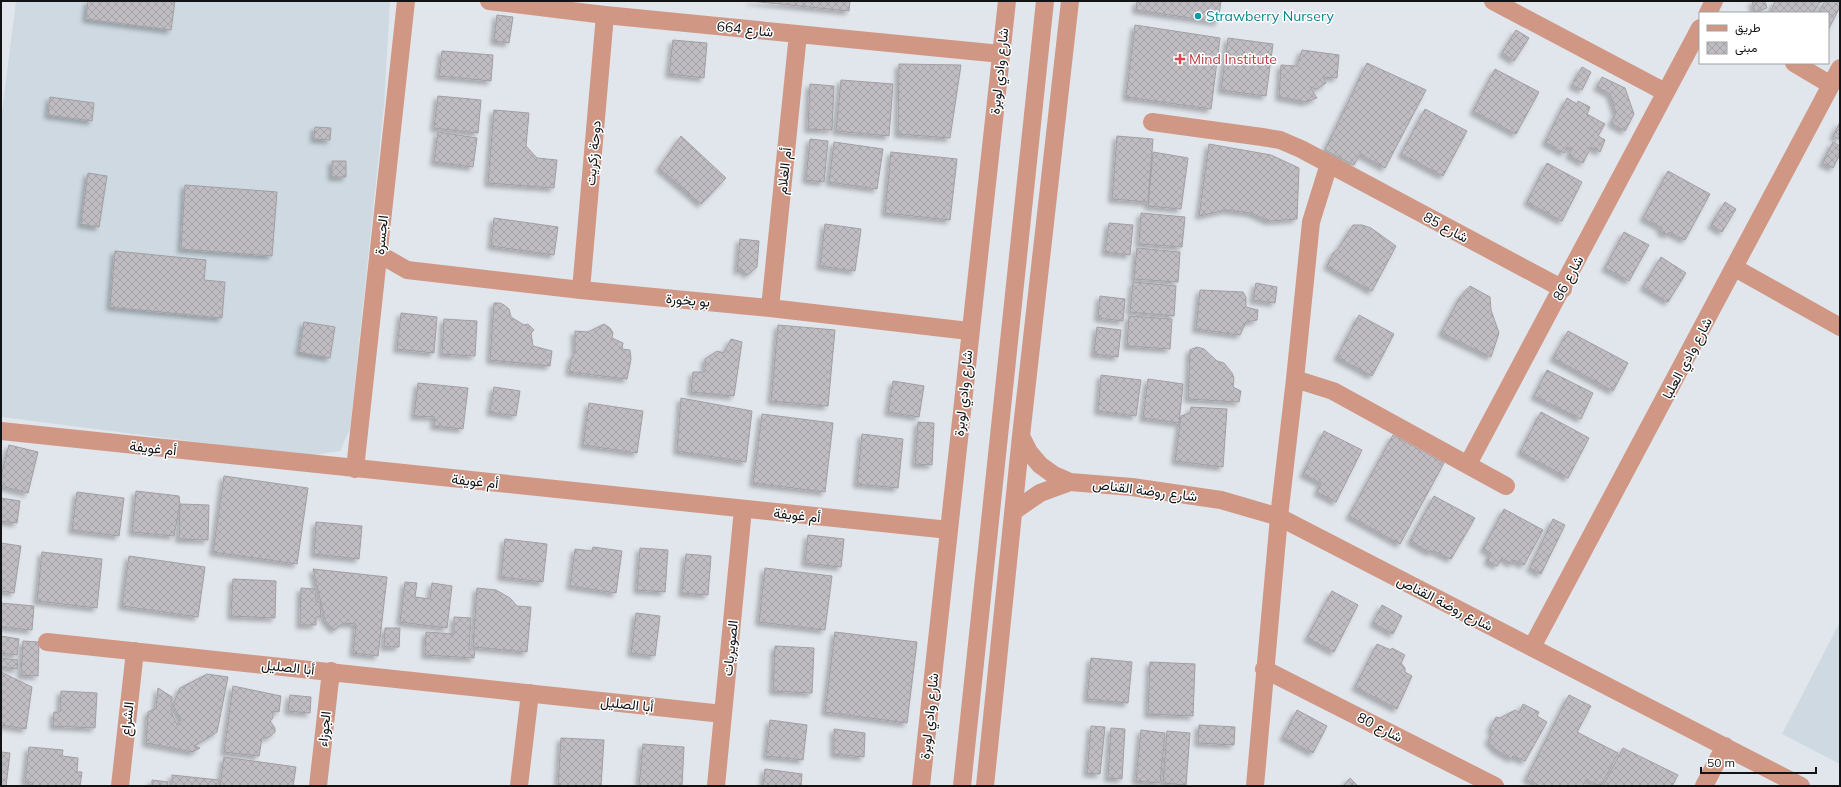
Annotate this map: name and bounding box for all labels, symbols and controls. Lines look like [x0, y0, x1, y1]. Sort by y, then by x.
place label: Strawberry Nursery [1206, 7, 1334, 25]
marker: Strawberry Nursery [1193, 11, 1203, 21]
legend [1699, 12, 1829, 64]
street label: شارع 664 [715, 17, 774, 43]
text: طريق [1735, 20, 1761, 36]
street label: شارع وادي لوبرة [986, 27, 1015, 115]
text: مبنى [1735, 40, 1757, 56]
place label: Mind Institute [1189, 50, 1277, 68]
marker: Mind Institute [1174, 53, 1186, 65]
street label: دوحة زكريت [581, 119, 605, 187]
street label: أم الغلام [773, 147, 795, 195]
street label: شارع 85 [1419, 208, 1472, 248]
street label: الجسرة [370, 214, 392, 256]
street label: شارع 86 [1549, 252, 1589, 305]
street label: بو بخورة [665, 289, 711, 311]
street label: شارع وادي العلبا [1658, 314, 1719, 403]
street label: شارع وادي لوبرة [950, 349, 979, 437]
street label: أم غويفة [129, 437, 177, 459]
street label: أم غويفة [451, 470, 499, 492]
street label: شارع روضة القناص [1091, 475, 1198, 507]
street label: أم غويفة [773, 504, 821, 526]
street label: شارع روضة القناص [1393, 571, 1496, 637]
street label: الصويريات [718, 619, 742, 677]
street label: أبا الصليل [261, 655, 315, 679]
street label: شارع وادي لوبرة [916, 672, 945, 760]
street label: أبا الصليل [600, 692, 654, 716]
street label: الشراع [116, 701, 140, 737]
street label: شارع 80 [1353, 708, 1406, 748]
street label: الجوزاء [313, 710, 335, 748]
scale bar [1701, 749, 1816, 775]
text: 50 m [1707, 755, 1735, 770]

